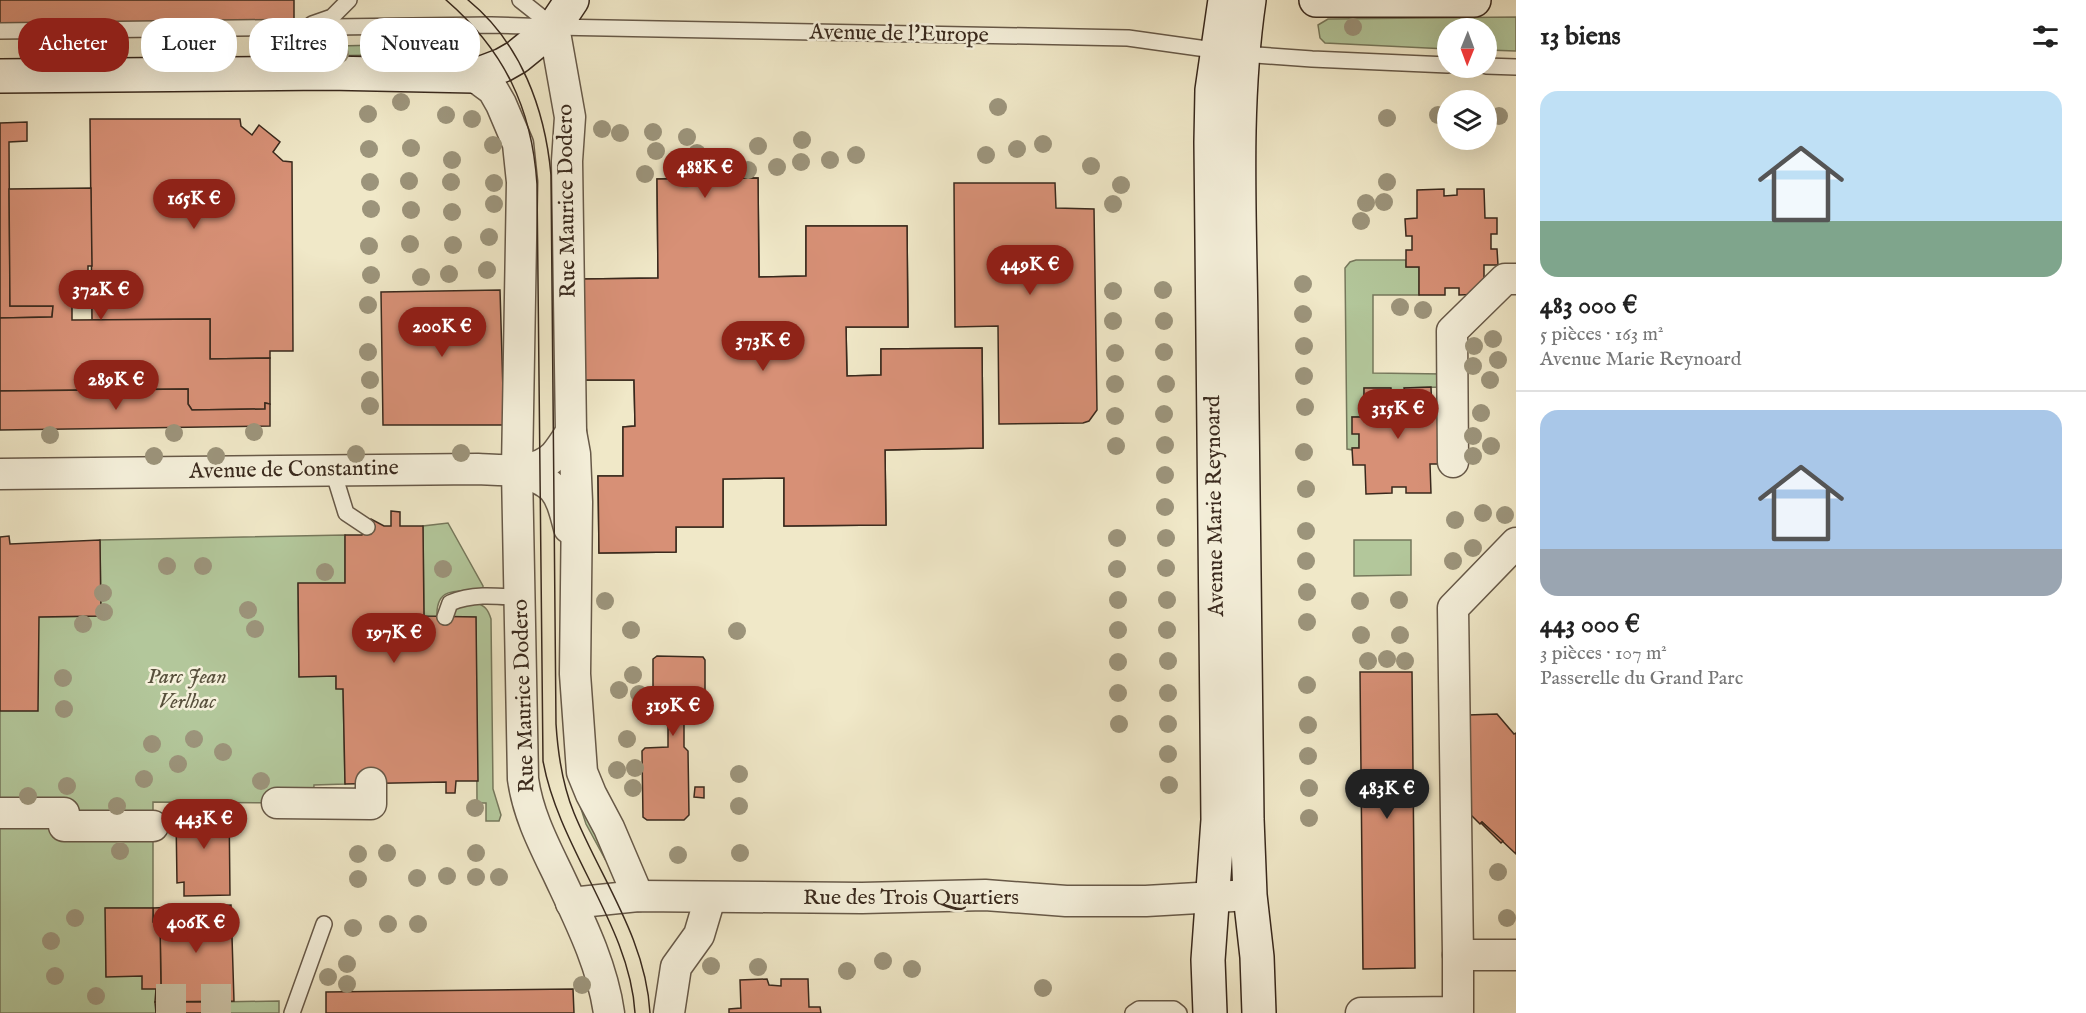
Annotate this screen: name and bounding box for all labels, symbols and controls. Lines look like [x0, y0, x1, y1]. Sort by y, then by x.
chip: Acheter [18, 18, 129, 72]
chip: Louer [141, 18, 237, 72]
chip: Filtres [249, 18, 348, 72]
chip: Nouveau [360, 18, 480, 72]
street label: Avenue de l'Europe [808, 18, 989, 50]
north arrow [1437, 18, 1497, 78]
map controls [1437, 18, 1497, 150]
text: 13 biens [1540, 20, 1621, 53]
icon: filters [2029, 20, 2062, 53]
button: layers [1437, 90, 1497, 150]
street label: Rue Maurice Dodero [551, 104, 583, 298]
icon: home [1747, 130, 1855, 238]
pin: 488K € [656, 148, 754, 199]
text: 488K € [677, 155, 733, 180]
pin: 165K € [145, 179, 243, 230]
text: 165K € [167, 186, 221, 211]
pin: 449K € [981, 245, 1079, 296]
text: 449K € [1001, 252, 1059, 277]
pin: 372K € [52, 270, 150, 321]
text: 372K € [73, 277, 129, 302]
text: 483 000 € [1540, 289, 1638, 322]
pin: 200K € [393, 307, 491, 358]
text: 200K € [412, 314, 472, 339]
pin: 373K € [714, 321, 812, 372]
text: 5 pièces · 163 m² [1540, 322, 1664, 347]
text: 373K € [736, 328, 790, 353]
text: Avenue Marie Reynoard [1540, 347, 1741, 372]
pin: 289K € [67, 360, 165, 411]
text: 289K € [88, 367, 144, 392]
pin: 315K € [1349, 389, 1447, 440]
street label: Avenue Marie Reynoard [1199, 395, 1231, 618]
text: 315K € [1372, 396, 1424, 421]
icon: home [1747, 449, 1855, 557]
street label: Avenue de Constantine [188, 454, 399, 486]
street label: Rue Maurice Dodero [507, 598, 541, 793]
text: 443 000 € [1540, 608, 1640, 641]
pin: 197K € [345, 613, 443, 664]
text: 197K € [366, 620, 422, 645]
text: 3 pièces · 107 m² [1540, 641, 1667, 666]
park label: Parc Jean Verlhac [147, 663, 227, 716]
text: Passerelle du Grand Parc [1540, 666, 1743, 691]
pin: 319K € [624, 686, 722, 737]
text: 319K € [646, 693, 700, 718]
pin: 483K € [1338, 769, 1436, 820]
text: 483K € [1359, 776, 1415, 801]
pin: 443K € [155, 799, 253, 850]
text: 443K € [175, 806, 233, 831]
street label: Rue des Trois Quartiers [803, 884, 1019, 912]
pin: 406K € [147, 903, 245, 954]
text: 406K € [167, 910, 225, 935]

